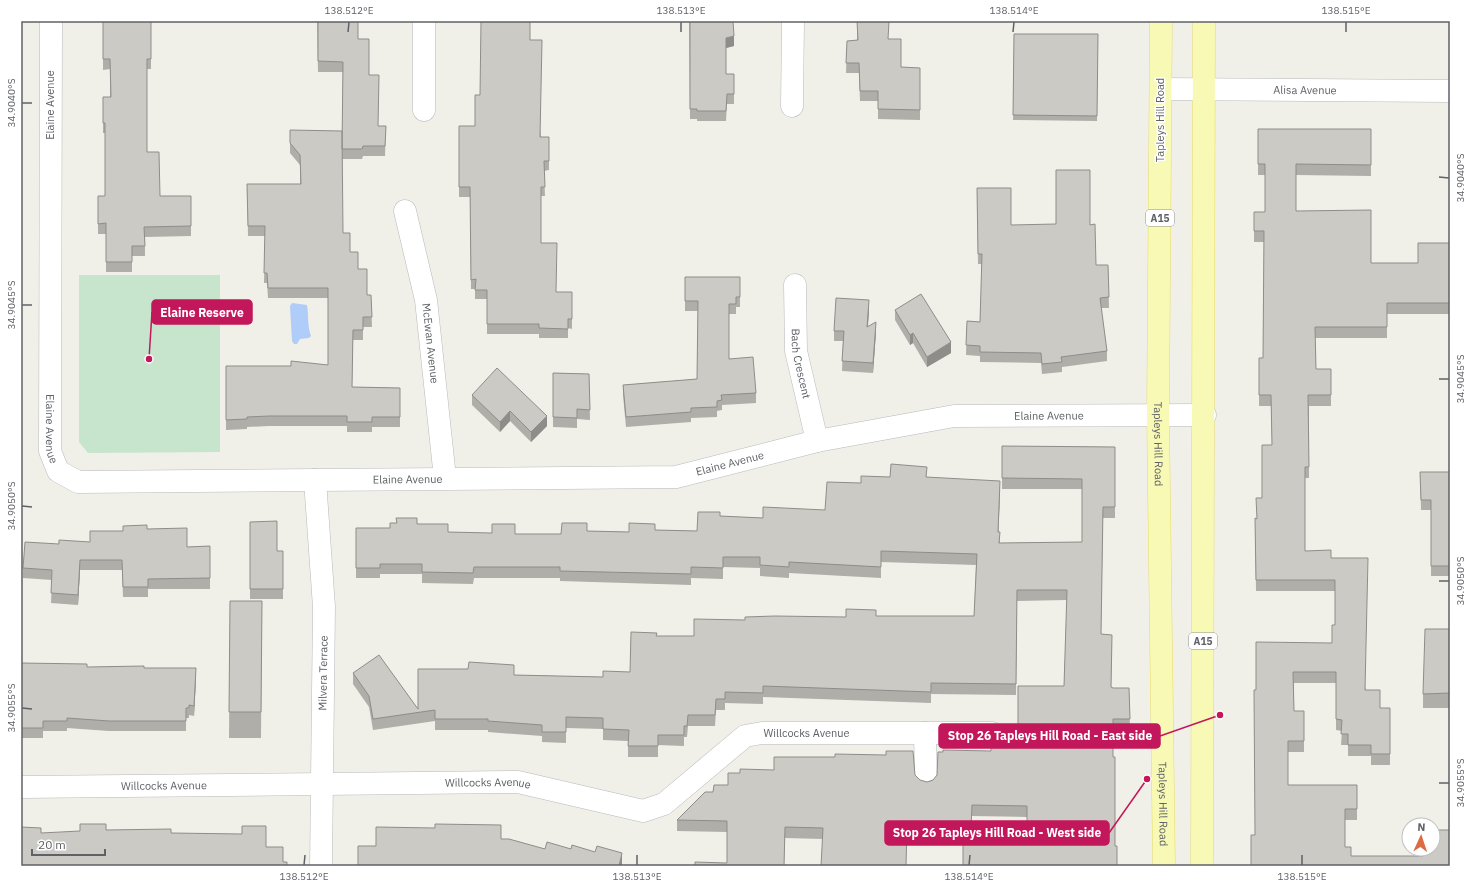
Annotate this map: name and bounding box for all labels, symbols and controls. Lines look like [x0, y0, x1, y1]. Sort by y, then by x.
text: 138.512°E [324, 4, 374, 17]
text: 138.513°E [656, 4, 706, 17]
text: 138.514°E [989, 4, 1039, 17]
text: 138.515°E [1321, 4, 1371, 17]
street label: Elaine Avenue [43, 70, 57, 140]
text: 34.9040°S [5, 78, 18, 128]
street label: Tapleys Hill Road [1153, 78, 1167, 162]
street label: Alisa Avenue [1273, 83, 1337, 97]
text: 34.9040°S [1454, 153, 1467, 203]
road number: A15 [1146, 210, 1174, 226]
text: 34.9045°S [5, 280, 18, 330]
callout: Elaine Reserve [152, 300, 252, 324]
street label: McEwan Avenue [419, 302, 442, 384]
text: Elaine Reserve [160, 305, 244, 320]
street label: Bach Crescent [789, 328, 814, 400]
text: 34.9045°S [1454, 354, 1467, 404]
street label: Elaine Avenue [43, 394, 61, 466]
street label: Tapleys Hill Road [1151, 402, 1166, 486]
street label: Elaine Avenue [1014, 408, 1084, 423]
street label: Elaine Avenue [694, 448, 765, 479]
street label: Elaine Avenue [373, 472, 443, 487]
text: 34.9050°S [5, 481, 18, 531]
text: 34.9050°S [1454, 556, 1467, 606]
road number: A15 [1189, 633, 1217, 649]
street label: Milvera Terrace [315, 635, 331, 711]
text: 34.9055°S [5, 683, 18, 733]
callout: Stop 26 Tapleys Hill Road - East side [939, 724, 1160, 748]
street label: Willcocks Avenue [763, 726, 850, 740]
text: Stop 26 Tapleys Hill Road - East side [948, 728, 1152, 743]
text: 34.9055°S [1454, 758, 1467, 808]
street label: Tapleys Hill Road [1156, 762, 1171, 846]
street label: Willcocks Avenue [445, 775, 532, 792]
street label: Willcocks Avenue [121, 778, 207, 793]
north arrow [1401, 817, 1441, 857]
text: N [1417, 820, 1426, 834]
callout: Stop 26 Tapleys Hill Road - West side [885, 821, 1109, 845]
text: Stop 26 Tapleys Hill Road - West side [893, 825, 1101, 840]
scale bar [32, 831, 105, 857]
text: 20 m [38, 837, 66, 852]
text: 138.512°E [279, 870, 329, 883]
text: 138.513°E [612, 870, 662, 883]
text: 138.514°E [944, 870, 994, 883]
text: 138.515°E [1277, 870, 1327, 883]

